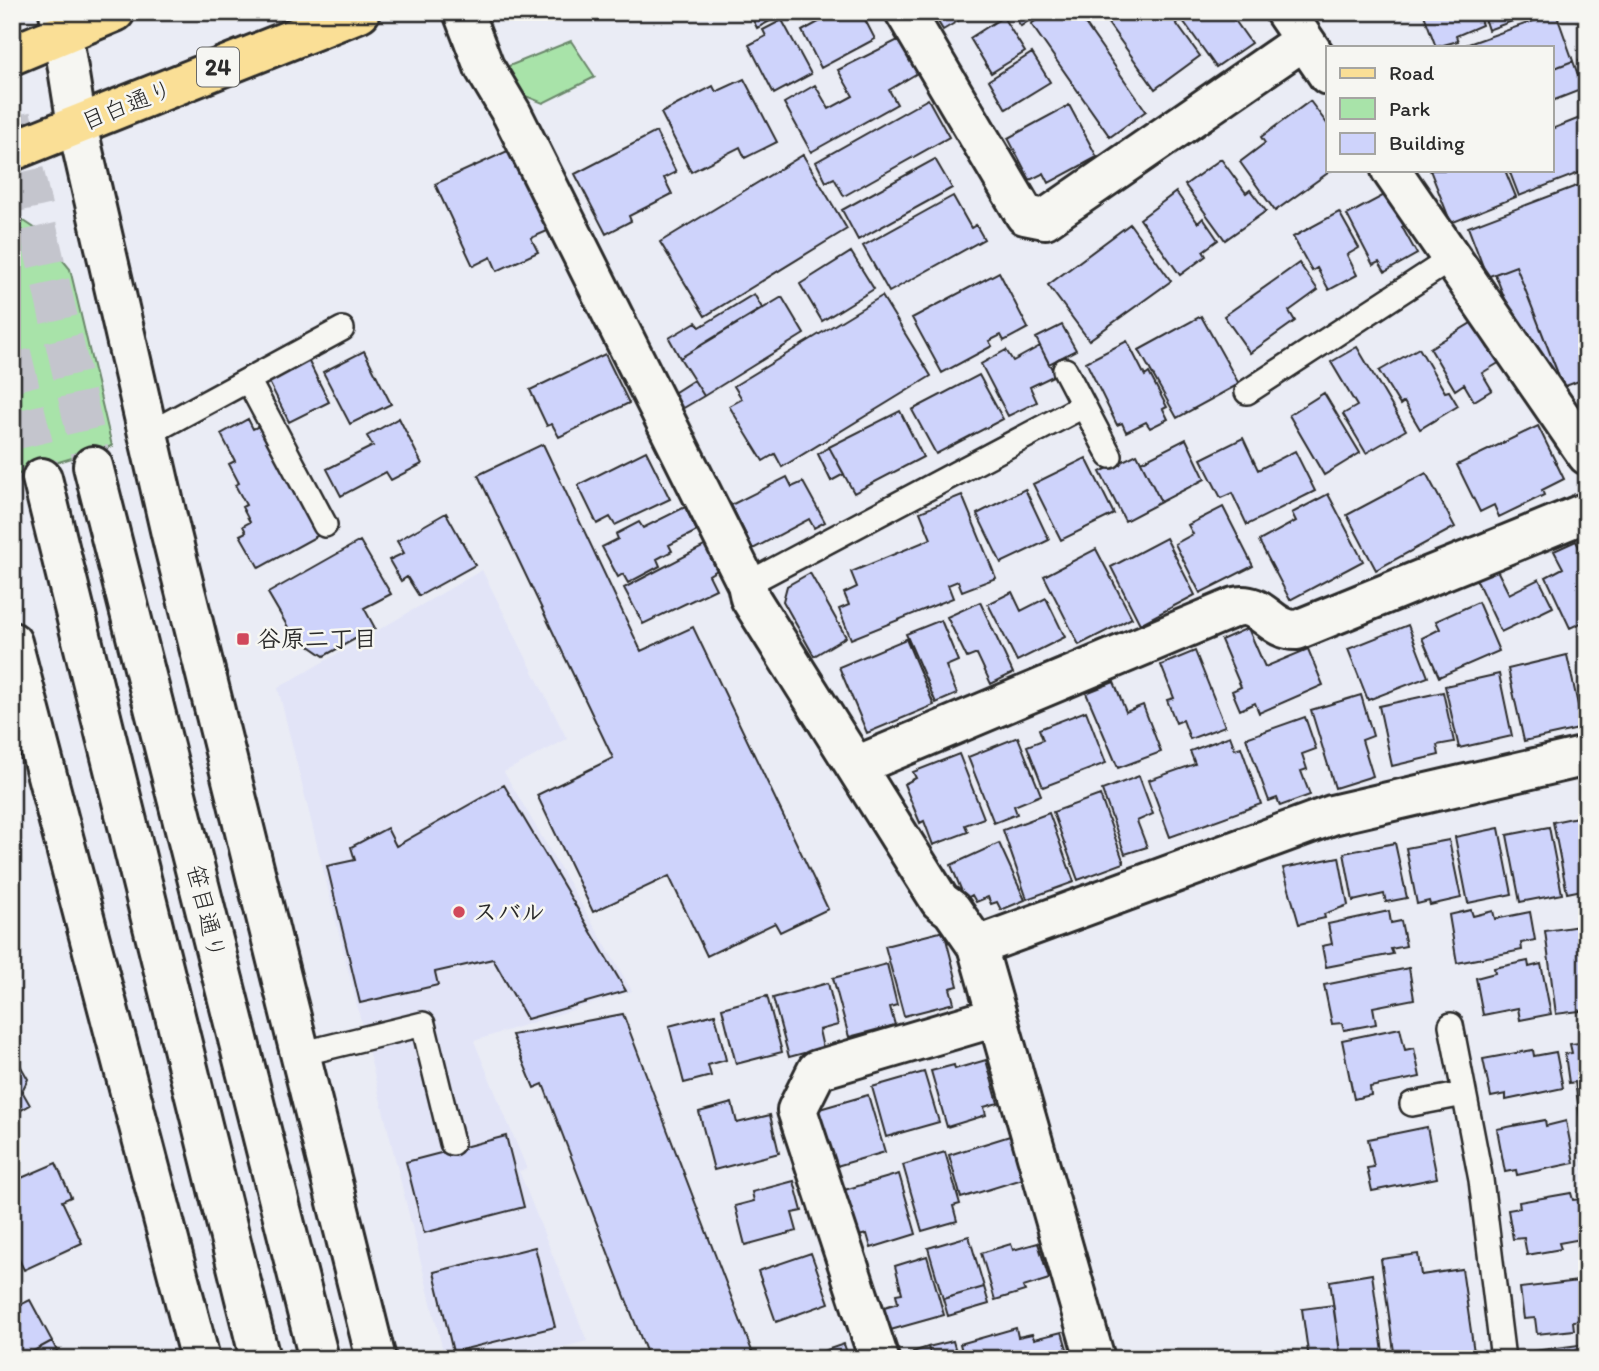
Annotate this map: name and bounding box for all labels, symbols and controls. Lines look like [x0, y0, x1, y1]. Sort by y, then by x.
legend [1326, 46, 1554, 172]
road number: 24 [197, 48, 239, 86]
text: Road [1389, 60, 1435, 85]
street label: 目白通り [77, 73, 177, 136]
text: Park [1389, 96, 1431, 121]
text: Building [1389, 130, 1465, 155]
place label: 谷原二丁目 [257, 624, 377, 653]
marker: 谷原二丁目 [235, 631, 251, 647]
street label: 笹目通り [181, 862, 232, 962]
place label: スバル [473, 897, 545, 926]
marker: スバル [451, 904, 467, 920]

